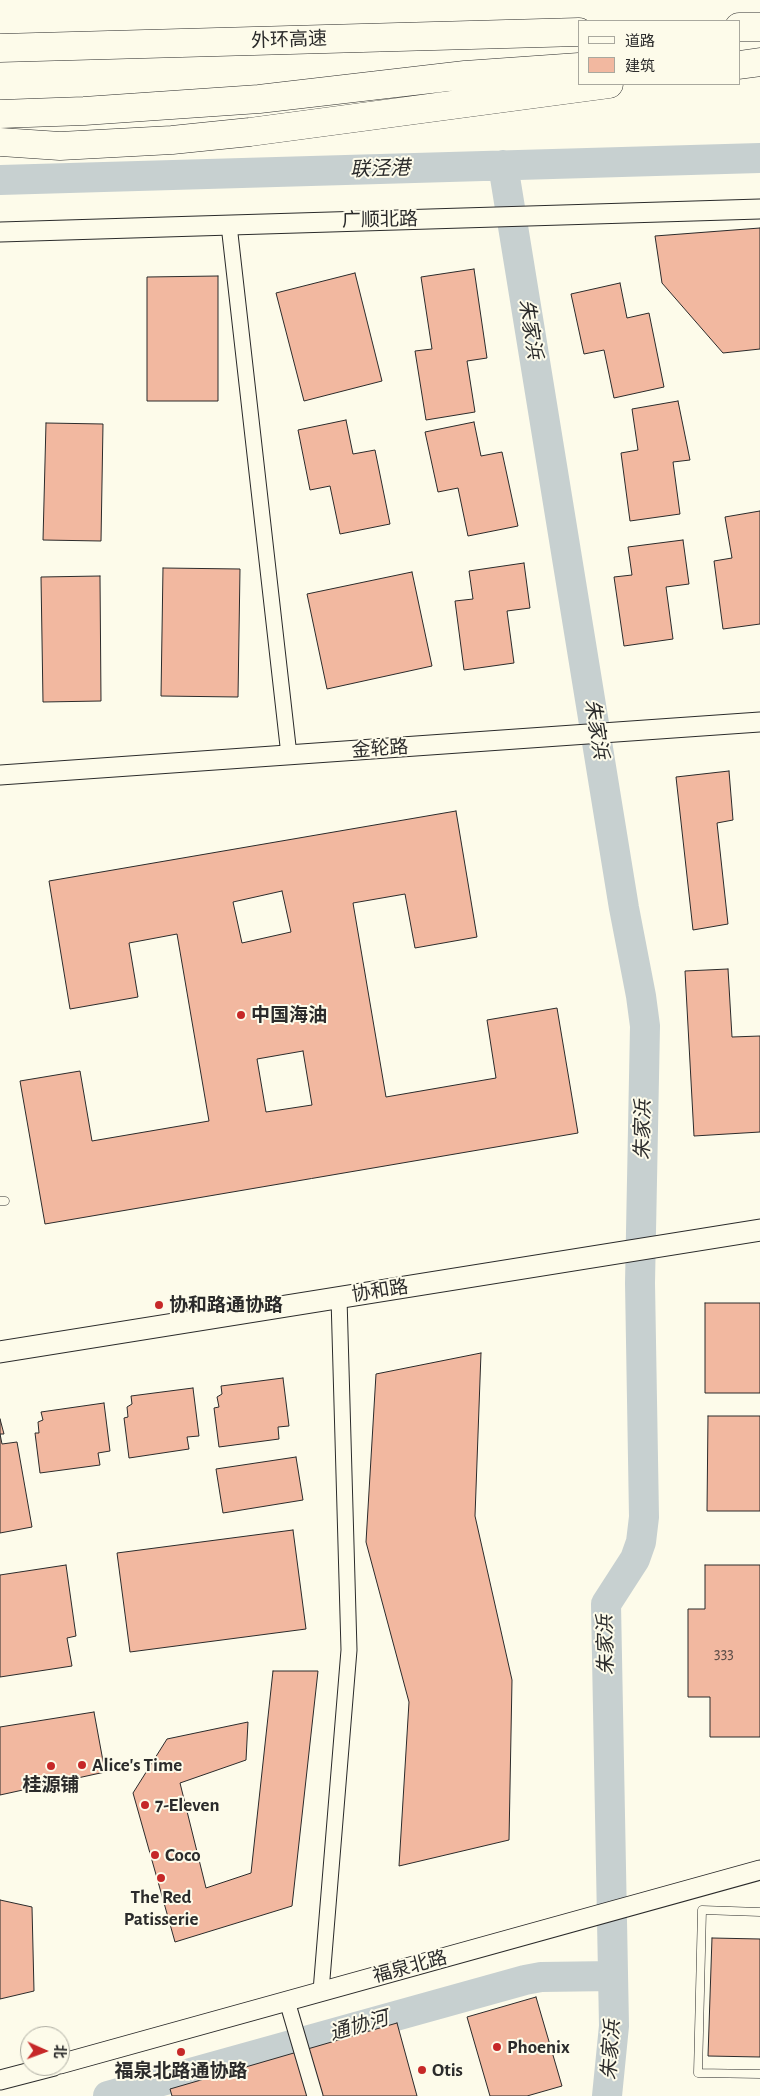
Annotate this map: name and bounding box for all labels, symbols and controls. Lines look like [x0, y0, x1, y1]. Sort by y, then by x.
legend [578, 20, 740, 85]
street label: 外环高速 [251, 27, 327, 53]
text: 道路 [625, 34, 655, 49]
text: 建筑 [625, 59, 655, 74]
water label: 联泾港 [350, 156, 410, 182]
street label: 广顺北路 [342, 208, 418, 232]
water label: 朱家浜 [513, 297, 547, 361]
water label: 朱家浜 [579, 697, 613, 761]
street label: 金轮路 [351, 736, 409, 762]
place label: 中国海油 [251, 1004, 327, 1026]
marker: 中国海油 [235, 1009, 247, 1021]
water label: 朱家浜 [630, 1100, 656, 1160]
street label: 协和路 [350, 1275, 410, 1307]
place label: 协和路通协路 [169, 1294, 283, 1316]
marker: 协和路通协路 [153, 1299, 165, 1311]
water label: 朱家浜 [593, 1615, 619, 1675]
house number: 333 [714, 1643, 734, 1663]
place label: Alice's Time [92, 1754, 182, 1776]
marker: Alice's Time [76, 1759, 88, 1771]
marker: 桂源铺 [45, 1760, 57, 1772]
place label: 桂源铺 [23, 1774, 79, 1796]
place label: 7-Eleven [155, 1794, 219, 1816]
marker: 7-Eleven [139, 1799, 151, 1811]
place label: Coco [165, 1844, 201, 1866]
marker: Coco [149, 1849, 161, 1861]
marker: The Red Patisserie [155, 1872, 167, 1884]
place label: The Red Patisserie [124, 1886, 198, 1930]
street label: 福泉北路 [370, 1946, 450, 1988]
water label: 通协河 [327, 2006, 391, 2046]
water label: 朱家浜 [597, 2019, 625, 2081]
north arrow [20, 2026, 70, 2076]
place label: Phoenix [507, 2036, 570, 2058]
marker: Phoenix [491, 2041, 503, 2053]
text: 北 [52, 2044, 66, 2059]
marker: 福泉北路通协路 [175, 2046, 187, 2058]
place label: Otis [432, 2059, 463, 2081]
place label: 福泉北路通协路 [115, 2060, 247, 2082]
marker: Otis [416, 2064, 428, 2076]

